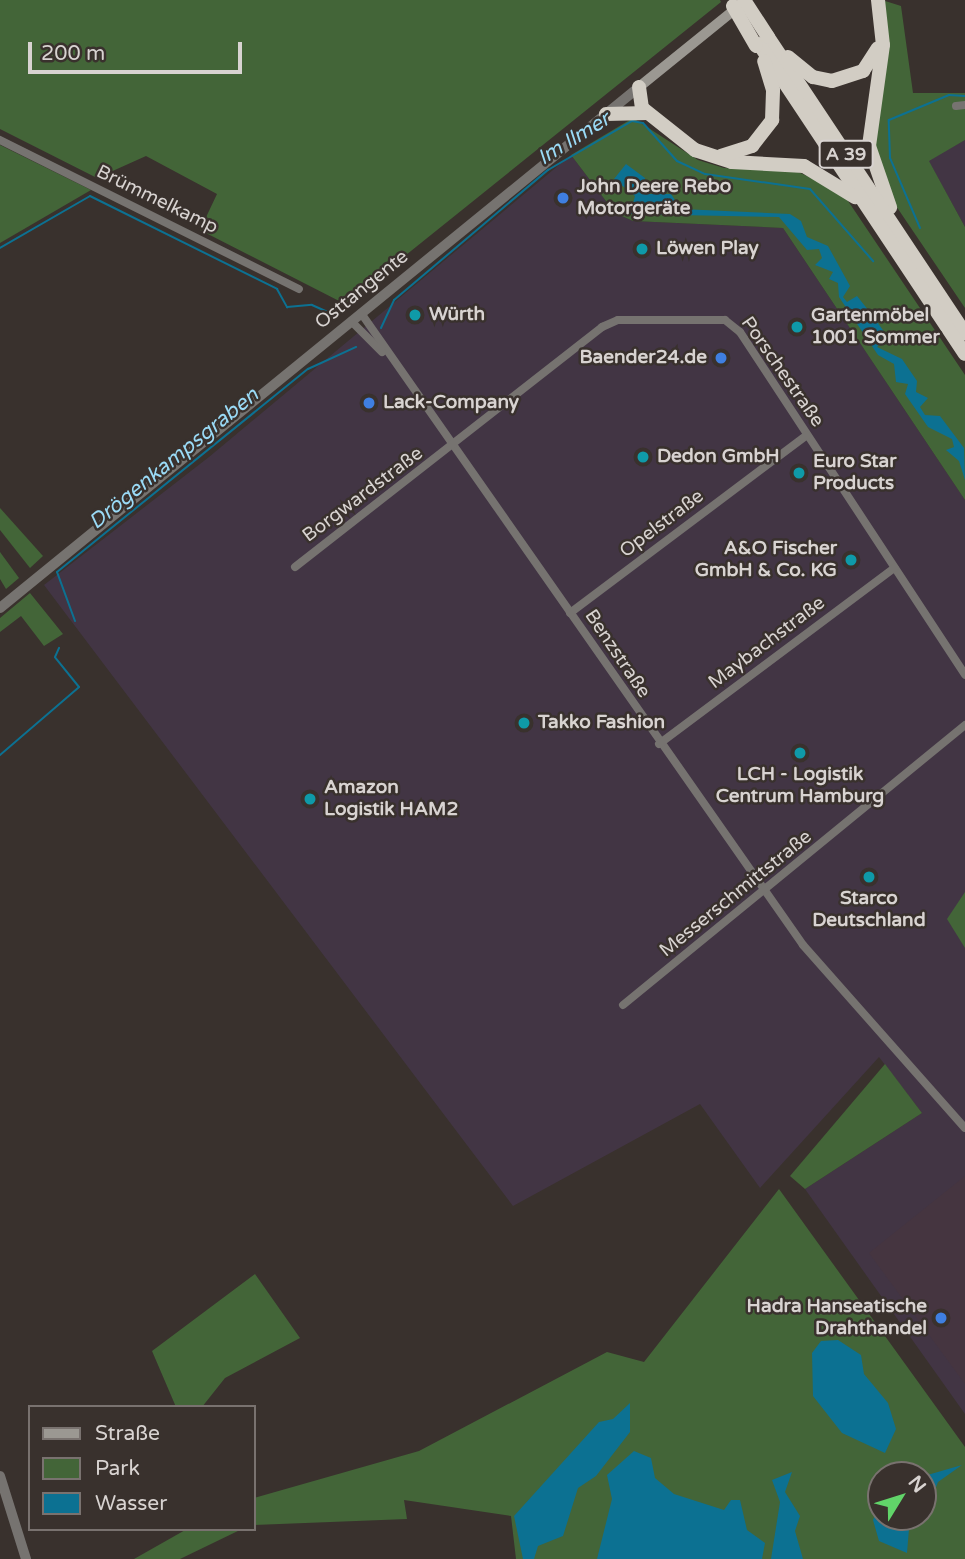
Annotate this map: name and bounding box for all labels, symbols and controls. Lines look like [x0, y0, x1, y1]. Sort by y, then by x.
scale bar [32, 28, 245, 72]
text: 200 m [41, 41, 105, 66]
water label: Im Ilmer [533, 107, 615, 171]
road number: A 39 [818, 140, 874, 168]
street label: Brümmelkamp [92, 161, 222, 239]
place label: John Deere Rebo Motorgeräte [577, 176, 731, 220]
marker: John Deere Rebo Motorgeräte [555, 190, 571, 206]
place label: Löwen Play [656, 238, 759, 260]
marker: Löwen Play [634, 241, 650, 257]
street label: Osttangente [311, 246, 413, 334]
place label: Würth [429, 304, 485, 326]
place label: Gartenmöbel 1001 Sommer [811, 305, 940, 349]
marker: Würth [407, 307, 423, 323]
street label: Porschestraße [736, 312, 828, 432]
marker: Gartenmöbel 1001 Sommer [789, 319, 805, 335]
place label: Baender24.de [579, 347, 707, 369]
marker: Baender24.de [713, 350, 729, 366]
water label: Drögenkampsgraben [84, 383, 264, 535]
place label: Lack-Company [383, 392, 519, 414]
marker: Lack-Company [361, 395, 377, 411]
street label: Borgwardstraße [298, 442, 428, 548]
place label: Dedon GmbH [657, 446, 780, 468]
marker: Dedon GmbH [635, 449, 651, 465]
place label: Euro Star Products [813, 451, 896, 495]
marker: Euro Star Products [791, 465, 807, 481]
street label: Opelstraße [615, 485, 709, 563]
place label: A&O Fischer GmbH & Co. KG [695, 538, 837, 582]
marker: A&O Fischer GmbH & Co. KG [843, 552, 859, 568]
street label: Maybachstraße [704, 592, 830, 694]
street label: Benzstraße [579, 606, 655, 702]
place label: Takko Fashion [538, 712, 665, 734]
marker: Takko Fashion [516, 715, 532, 731]
marker: LCH - Logistik Centrum Hamburg [792, 745, 808, 761]
place label: LCH - Logistik Centrum Hamburg [716, 764, 884, 808]
place label: Amazon Logistik HAM2 [324, 777, 458, 821]
marker: Amazon Logistik HAM2 [302, 791, 318, 807]
street label: Messerschmittstraße [655, 826, 817, 962]
marker: Starco Deutschland [861, 869, 877, 885]
place label: Starco Deutschland [812, 888, 926, 932]
place label: Hadra Hanseatische Drahthandel [747, 1296, 927, 1340]
marker: Hadra Hanseatische Drahthandel [933, 1310, 949, 1326]
legend [28, 1405, 256, 1531]
text: Straße [95, 1421, 160, 1446]
text: Park [95, 1456, 140, 1481]
north arrow [867, 1461, 937, 1531]
text: N [904, 1472, 930, 1497]
text: Wasser [95, 1491, 167, 1516]

